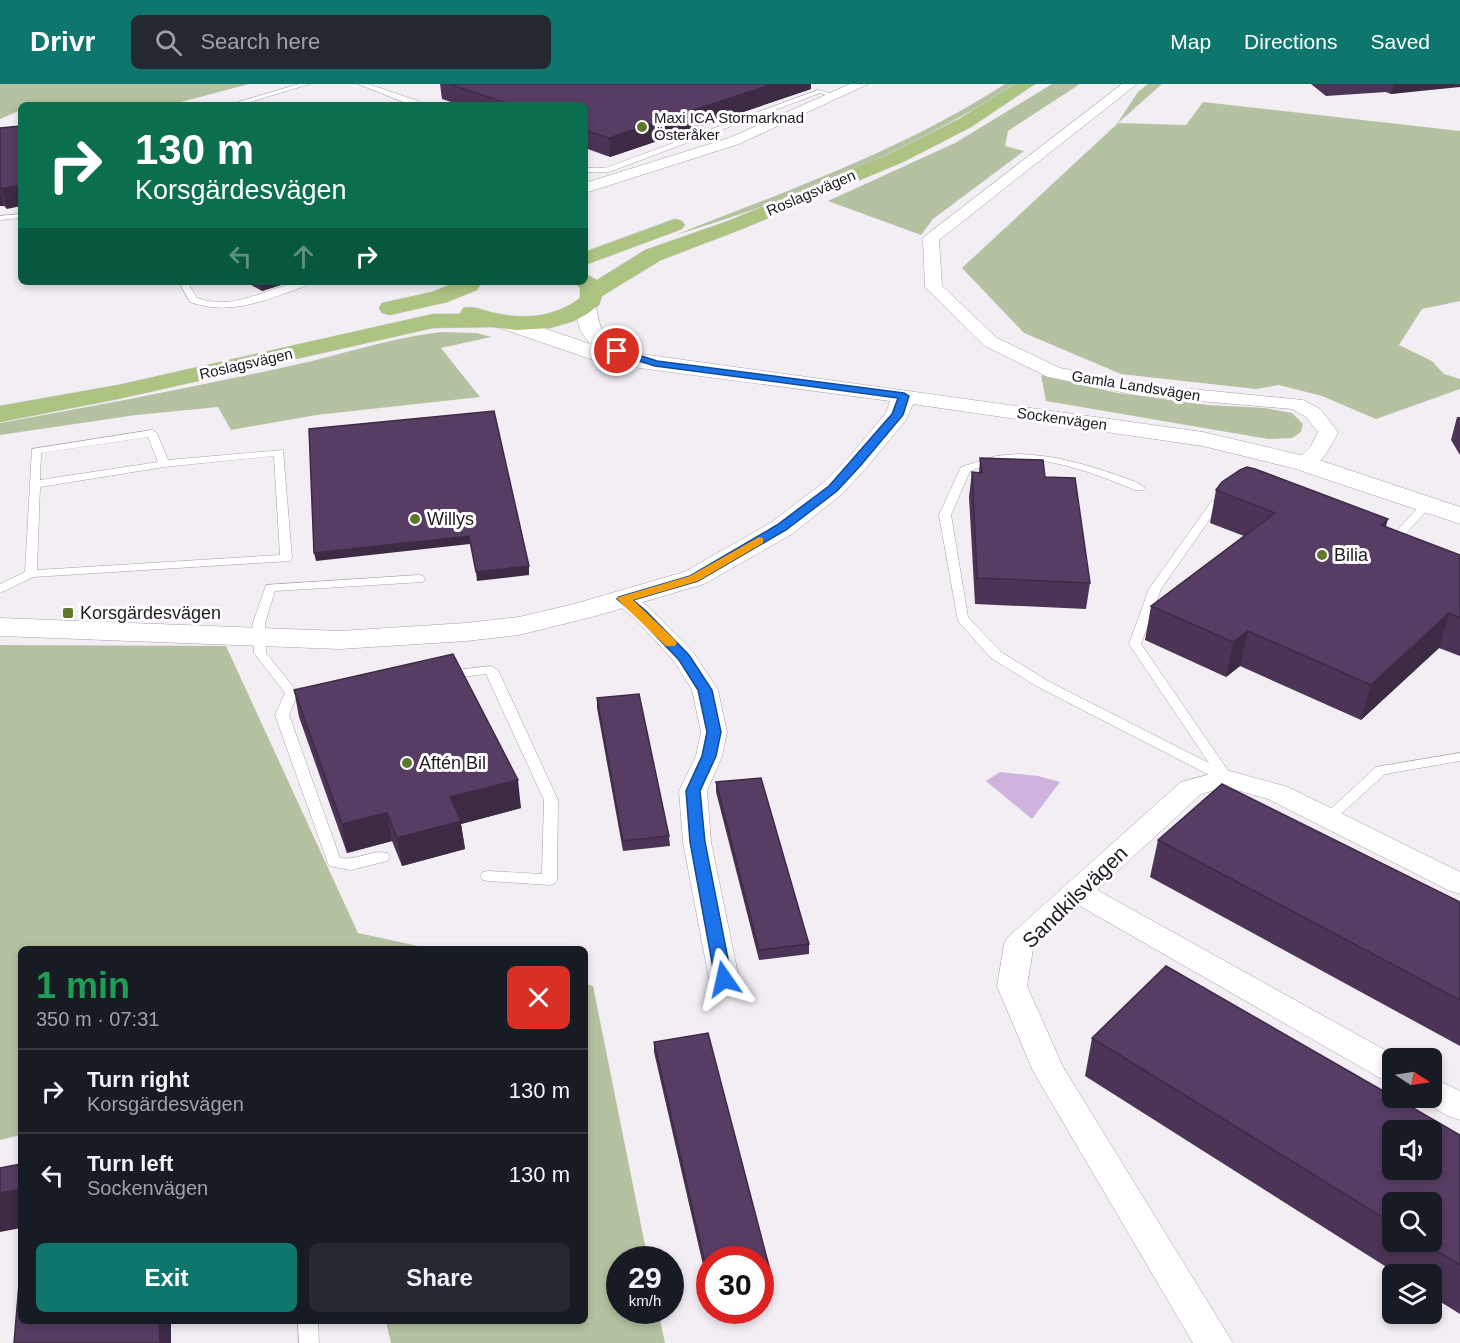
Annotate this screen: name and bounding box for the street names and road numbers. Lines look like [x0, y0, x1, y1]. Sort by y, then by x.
street label: Roslagsvägen [764, 166, 858, 219]
street label: Roslagsvägen [198, 345, 294, 382]
street label: Gamla Landsvägen [1071, 367, 1202, 404]
street label: Sockenvägen [1016, 404, 1108, 433]
street label: Sandkilsvägen [1018, 841, 1132, 952]

